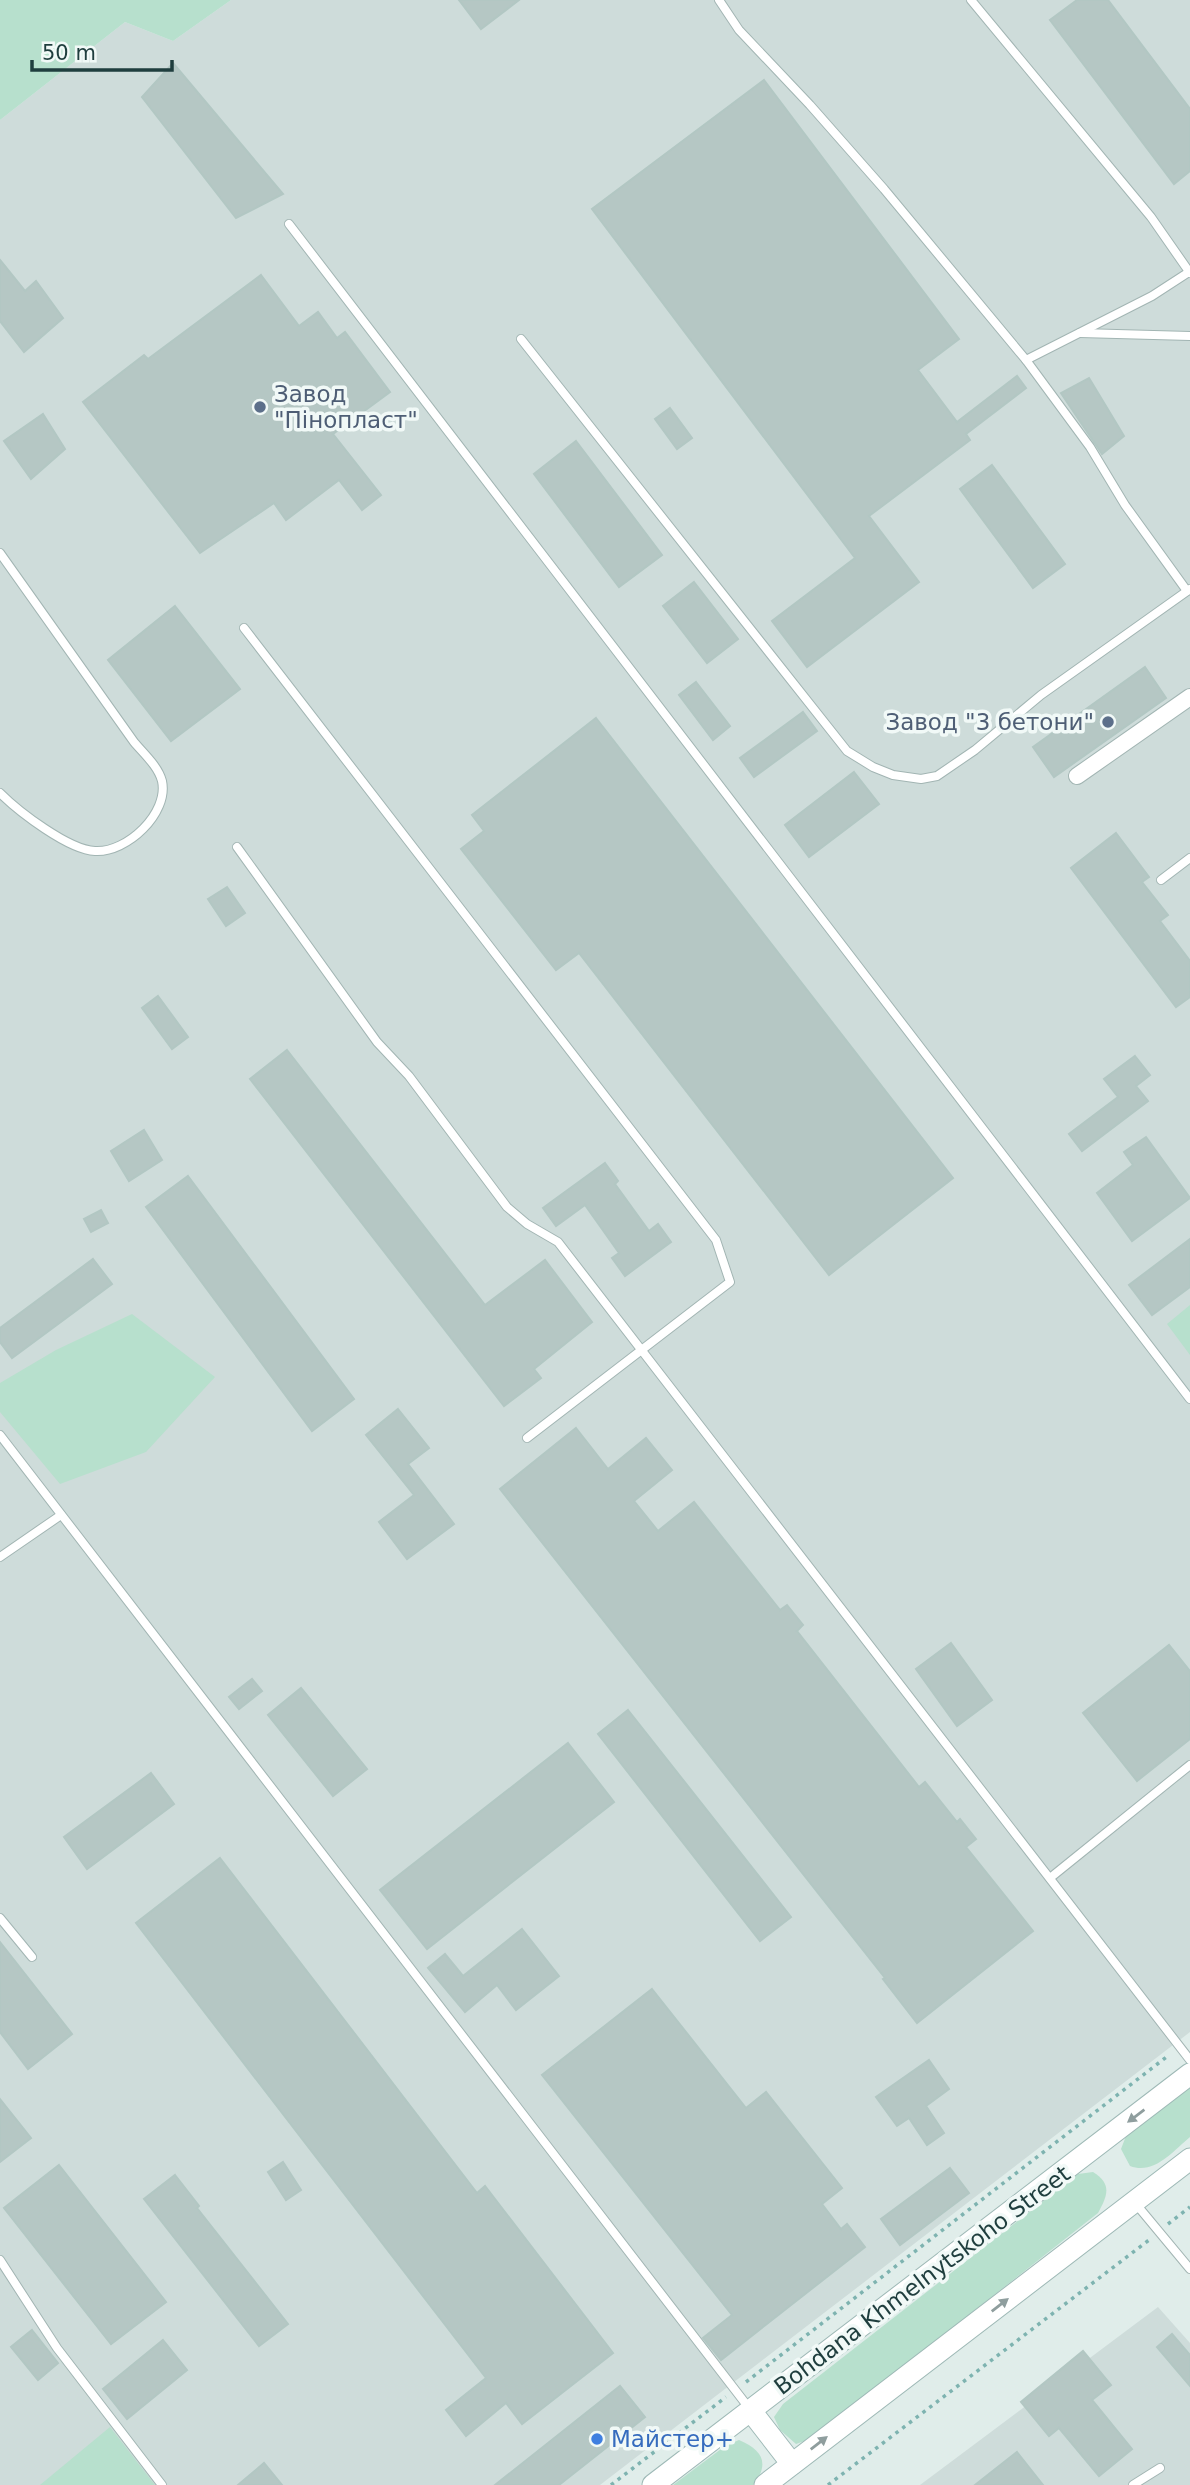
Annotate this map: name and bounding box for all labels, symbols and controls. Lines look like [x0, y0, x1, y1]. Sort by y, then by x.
scale bar [32, 28, 172, 72]
text: 50 m [42, 41, 96, 65]
place label: Завод "Пінопласт" [274, 381, 418, 433]
marker: Завод "Пінопласт" [252, 399, 268, 415]
place label: Завод "3 бетони" [885, 709, 1094, 735]
marker: Завод "3 бетони" [1100, 714, 1116, 730]
one-way arrow [1127, 2108, 1145, 2122]
street label: Bohdana Khmelnytskoho Street [769, 2160, 1075, 2400]
one-way arrow [991, 2298, 1009, 2312]
place label: Майстер+ [611, 2426, 734, 2452]
marker: Майстер+ [589, 2431, 605, 2447]
one-way arrow [810, 2436, 828, 2451]

